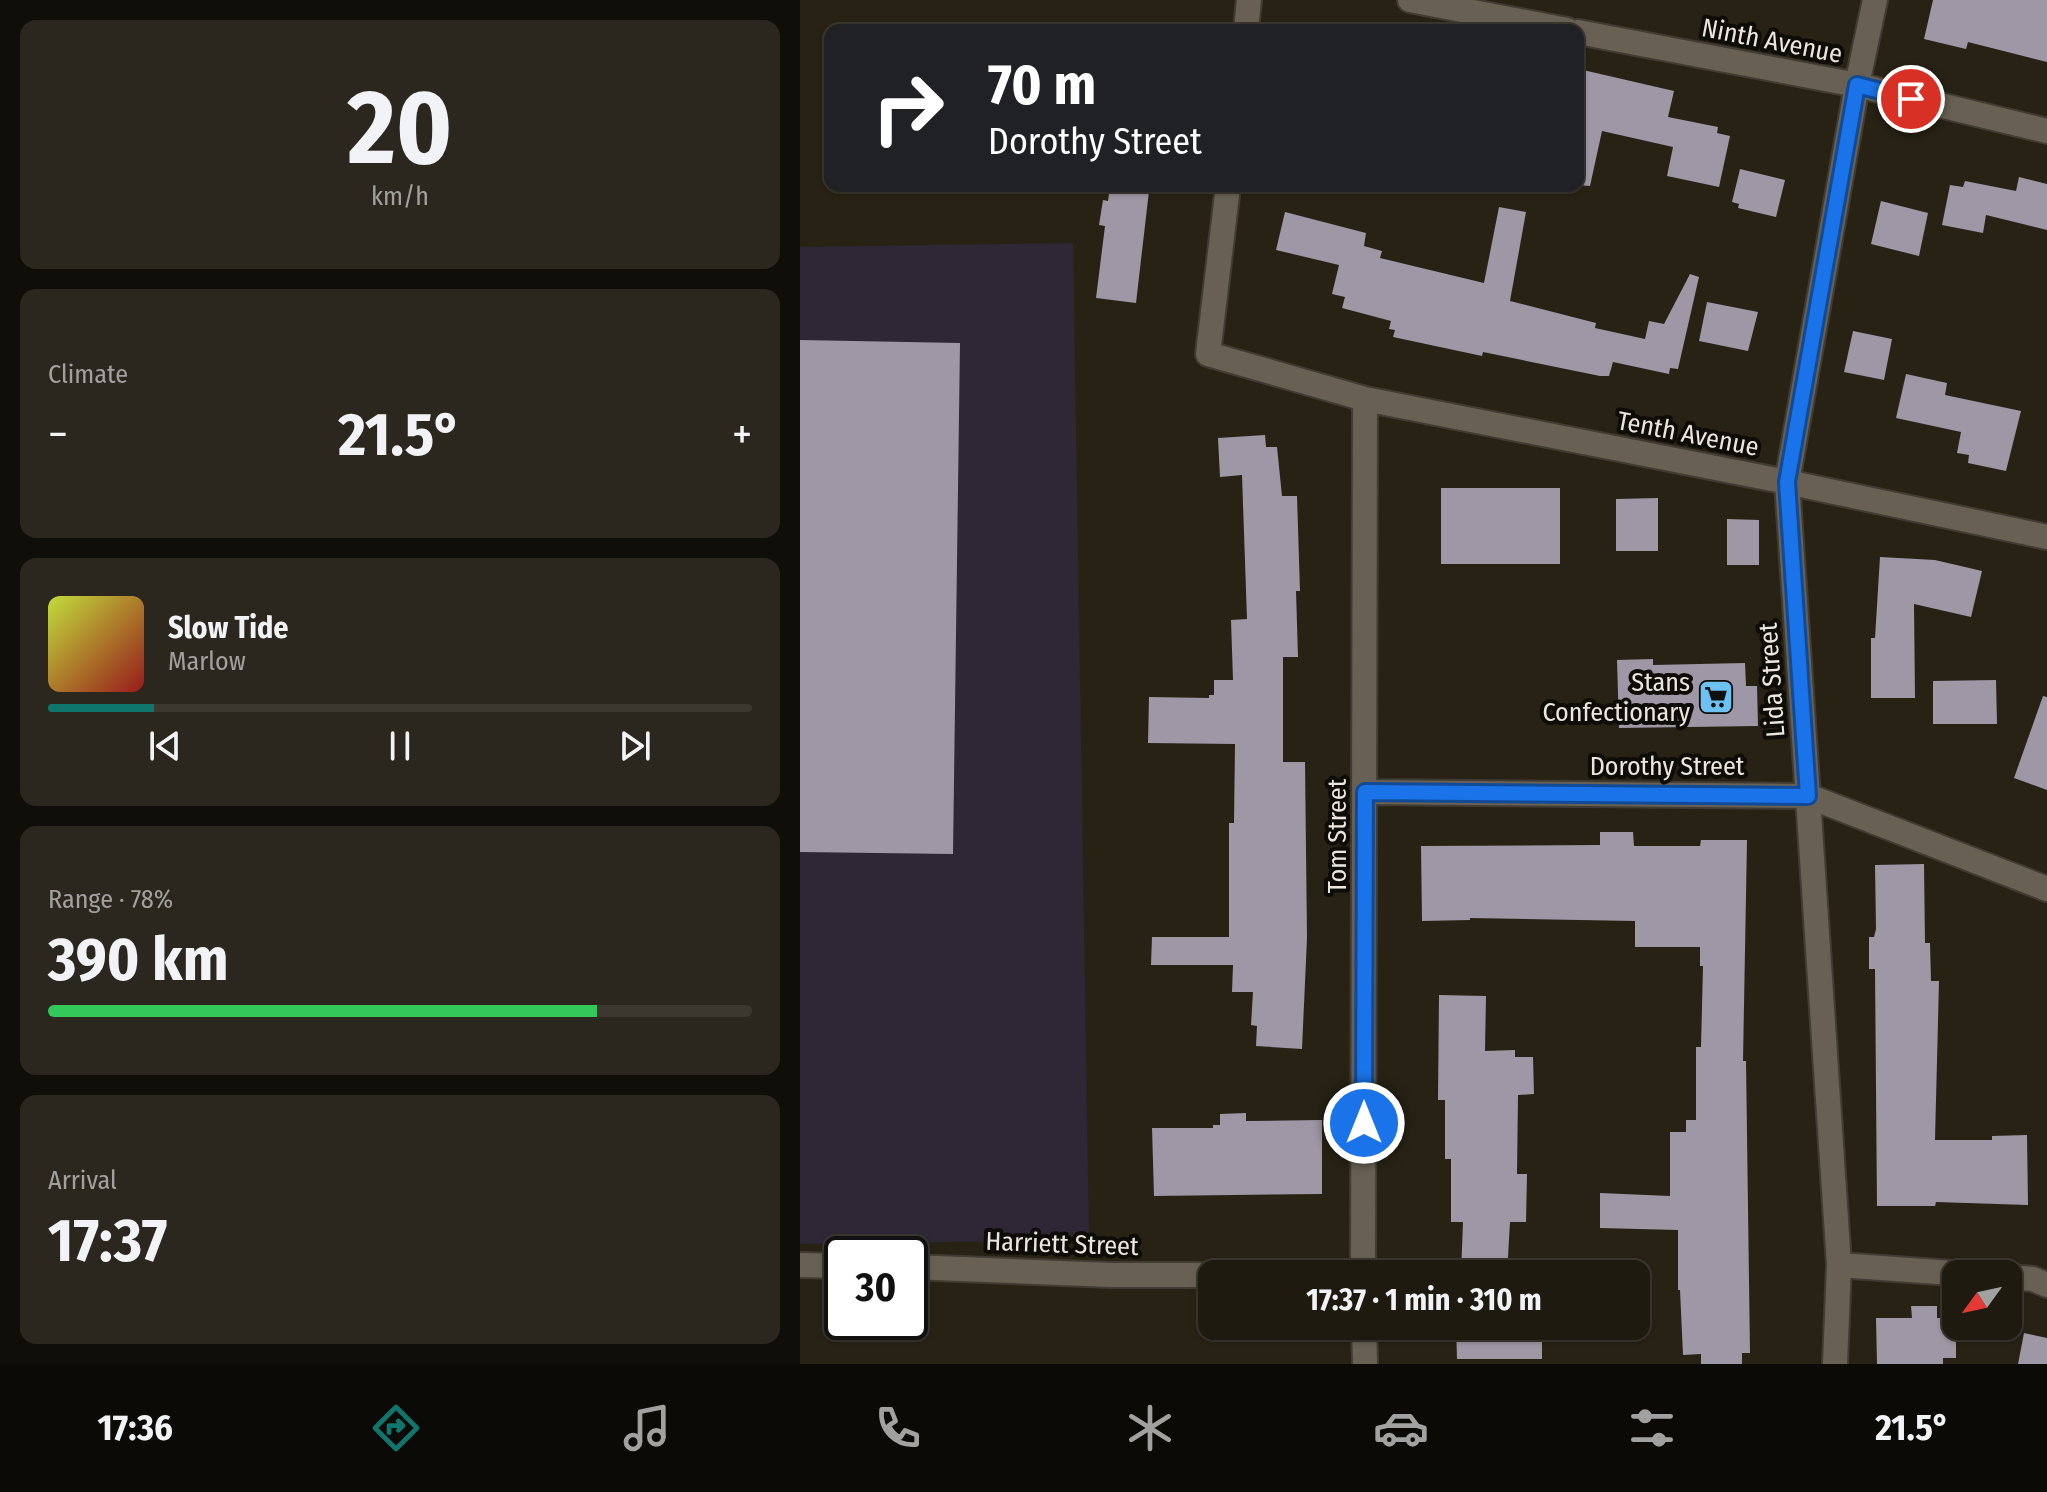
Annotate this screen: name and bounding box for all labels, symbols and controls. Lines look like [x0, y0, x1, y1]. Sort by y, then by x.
street label: Ninth Avenue [1699, 12, 1845, 70]
text: 70 m [988, 52, 1096, 119]
icon: right [856, 56, 960, 160]
pin [1877, 65, 1945, 133]
text: 20 [348, 66, 452, 191]
icon: arrive [1889, 77, 1933, 121]
text: Dorothy Street [988, 120, 1202, 164]
text: km/h [371, 181, 429, 212]
text: Climate [48, 359, 128, 390]
text: 21.5° [338, 399, 462, 471]
street label: Tenth Avenue [1615, 405, 1761, 463]
text: − [48, 408, 68, 461]
text: + [732, 408, 752, 461]
text: Slow Tide [168, 610, 289, 646]
street label: Lida Street [1752, 621, 1791, 738]
text: Marlow [168, 646, 246, 677]
place label: Stans Confectionary [1542, 667, 1690, 728]
supermarket icon: Stans Confectionary [1697, 678, 1735, 716]
icon: previous [143, 724, 187, 768]
icon: pause [378, 724, 422, 768]
icon: next [613, 724, 657, 768]
street label: Dorothy Street [1590, 751, 1745, 782]
street label: Tom Street [1322, 778, 1353, 893]
text: Range · 78% [48, 884, 173, 915]
text: 390 km [48, 924, 228, 996]
position arrow [1322, 1081, 1406, 1165]
text: Arrival [48, 1165, 117, 1196]
text: 17:37 [48, 1205, 167, 1277]
street label: Harriett Street [985, 1226, 1140, 1262]
speed limit sign: 30 [824, 1236, 928, 1340]
north arrow [1942, 1260, 2022, 1340]
map controls [1942, 1260, 2022, 1340]
text: 17:37 · 1 min · 310 m [1306, 1282, 1542, 1318]
icon: directions [368, 1400, 424, 1456]
icon: music [619, 1400, 675, 1456]
icon: phone [870, 1400, 926, 1456]
icon: climate [1122, 1400, 1178, 1456]
icon: car [1373, 1400, 1429, 1456]
icon: filters [1624, 1400, 1680, 1456]
text: 17:36 [98, 1406, 173, 1450]
text: 21.5° [1875, 1406, 1949, 1450]

